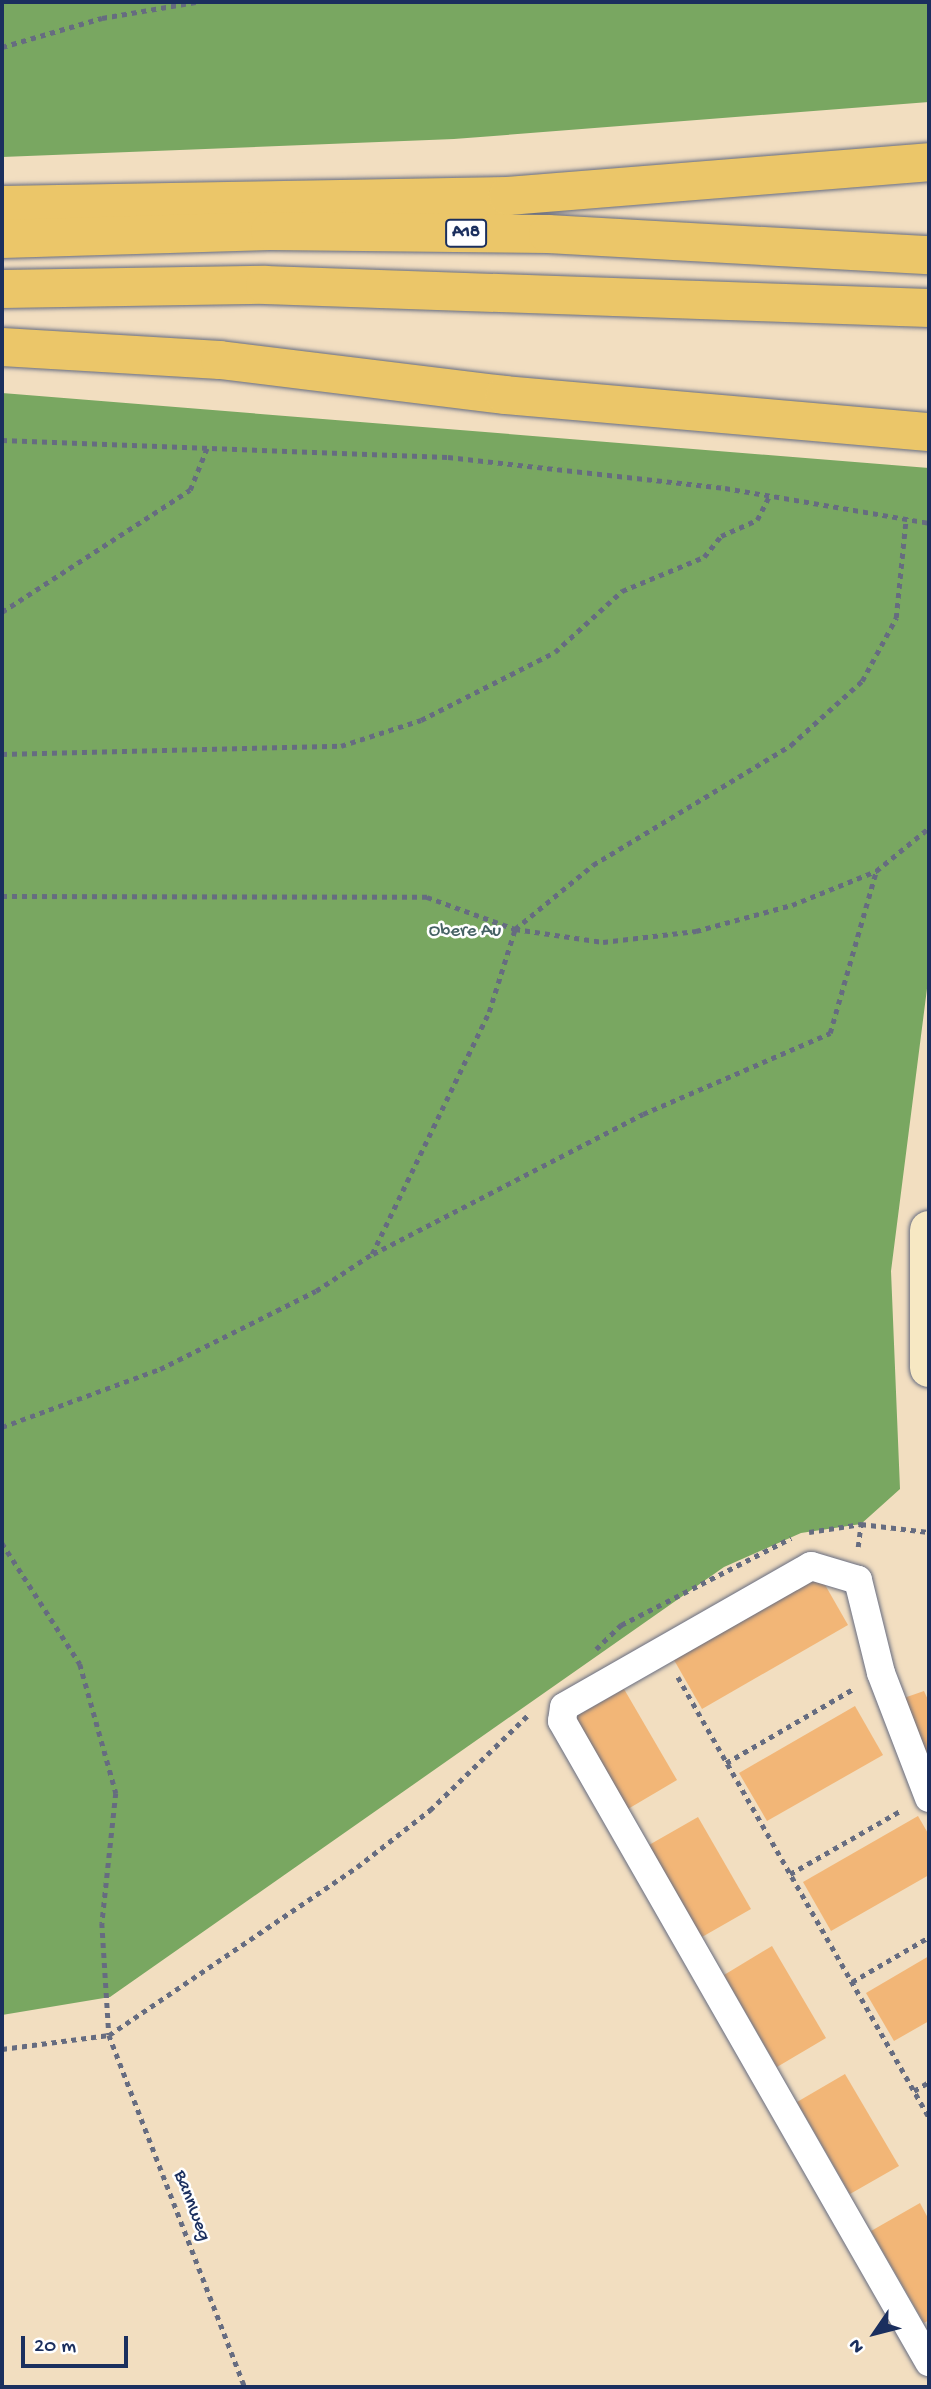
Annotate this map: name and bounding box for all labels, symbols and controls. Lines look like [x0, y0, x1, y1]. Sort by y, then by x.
road number: A18 [445, 218, 487, 247]
park label: Obere Au [429, 921, 501, 943]
street label: Bannweg [167, 2168, 215, 2244]
north arrow [840, 2298, 910, 2368]
scale bar [24, 2322, 131, 2366]
text: N [844, 2334, 870, 2357]
text: 20 m [34, 2335, 76, 2360]

